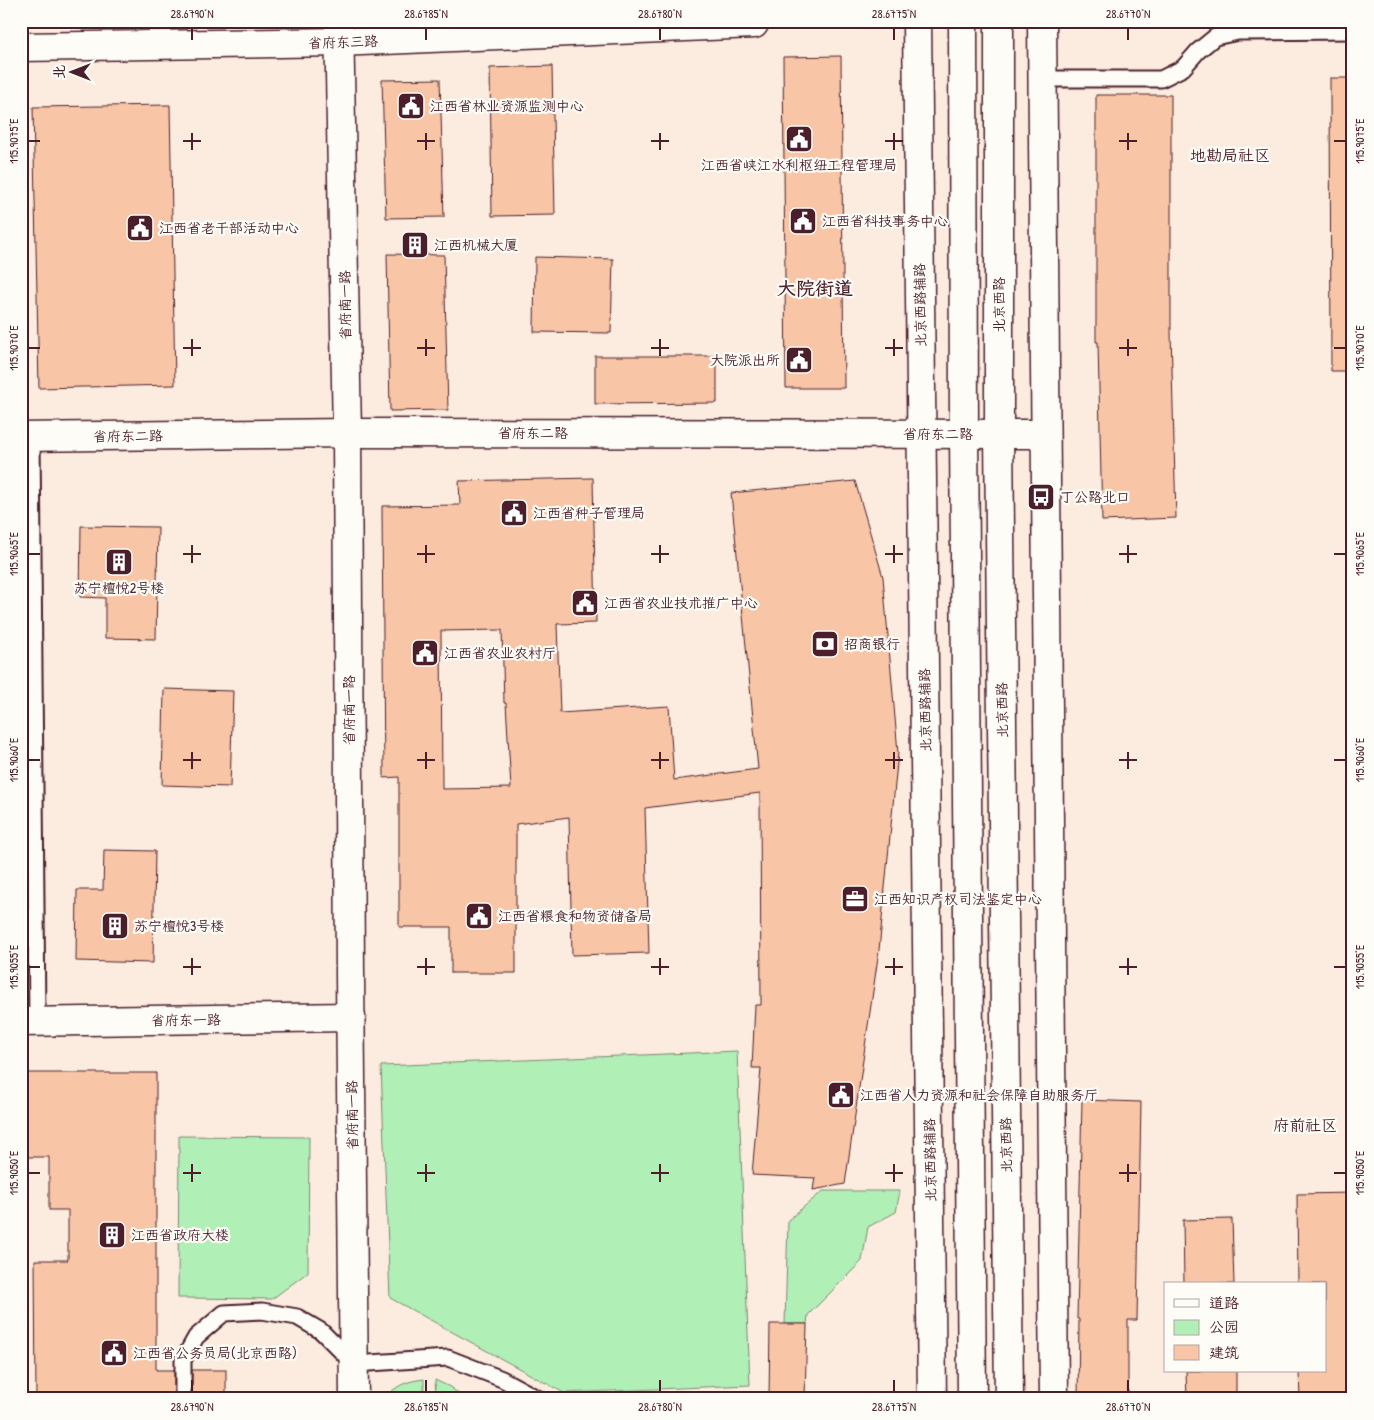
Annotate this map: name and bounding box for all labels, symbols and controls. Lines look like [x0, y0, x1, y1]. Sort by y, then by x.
text: 28.6790°N [170, 5, 214, 22]
text: 28.6785°N [404, 5, 448, 22]
text: 28.6780°N [638, 5, 682, 22]
text: 28.6775°N [872, 5, 916, 22]
text: 28.6770°N [1106, 5, 1150, 22]
street label: 省府东三路 [308, 31, 378, 52]
north arrow [48, 48, 98, 98]
text: 北 [49, 65, 68, 79]
public building icon: 江西省林业资源监测中心 [396, 91, 426, 121]
place label: 江西省林业资源监测中心 [430, 96, 584, 115]
text: 115.9075°E [5, 118, 22, 164]
text: 115.9075°E [1351, 118, 1368, 164]
public building icon: 江西省峡江水利枢纽工程管理局 [784, 124, 814, 154]
district label: 地勘局社区 [1190, 144, 1270, 166]
place label: 江西省峡江水利枢纽工程管理局 [701, 155, 897, 174]
public building icon: 江西省科技事务中心 [788, 206, 818, 236]
place label: 江西省科技事务中心 [822, 211, 948, 230]
public building icon: 江西省老干部活动中心 [125, 213, 155, 243]
place label: 江西省老干部活动中心 [159, 218, 299, 237]
building icon: 江西机械大厦 [400, 230, 430, 260]
place label: 江西机械大厦 [434, 235, 518, 254]
street label: 北京西路辅路 [909, 263, 930, 347]
street label: 省府南一路 [334, 270, 355, 340]
district label: 大院街道 [777, 275, 853, 301]
street label: 北京西路 [989, 277, 1008, 333]
text: 115.9070°E [5, 325, 22, 371]
text: 115.9070°E [1351, 325, 1368, 371]
public building icon: 大院派出所 [784, 345, 814, 375]
place label: 大院派出所 [710, 350, 780, 369]
street label: 省府东二路 [498, 423, 568, 442]
street label: 省府东二路 [903, 424, 973, 443]
street label: 省府东二路 [93, 425, 163, 446]
bus stop icon: 丁公路北口 [1026, 482, 1056, 512]
place label: 丁公路北口 [1060, 487, 1130, 506]
public building icon: 江西省种子管理局 [499, 498, 529, 528]
place label: 江西省种子管理局 [533, 503, 645, 522]
text: 115.9065°E [5, 531, 22, 576]
text: 115.9065°E [1351, 531, 1368, 576]
building icon: 苏宁檀悦2号楼 [104, 547, 134, 577]
place label: 苏宁檀悦2号楼 [74, 578, 164, 597]
public building icon: 江西省农业技术推广中心 [570, 588, 600, 618]
place label: 江西省农业技术推广中心 [604, 593, 758, 612]
bank icon: 招商银行 [810, 629, 840, 659]
place label: 招商银行 [844, 634, 900, 653]
public building icon: 江西省农业农村厅 [410, 638, 440, 668]
place label: 江西省农业农村厅 [444, 643, 556, 662]
street label: 北京西路辅路 [914, 668, 935, 752]
street label: 省府南一路 [339, 675, 358, 745]
street label: 北京西路 [992, 682, 1011, 738]
text: 115.9060°E [5, 737, 22, 782]
text: 115.9060°E [1351, 737, 1368, 782]
office icon: 江西知识产权司法鉴定中心 [840, 884, 870, 914]
place label: 江西知识产权司法鉴定中心 [874, 889, 1042, 908]
public building icon: 江西省粮食和物资储备局 [464, 901, 494, 931]
place label: 江西省粮食和物资储备局 [498, 906, 652, 925]
building icon: 苏宁檀悦3号楼 [100, 911, 130, 941]
place label: 苏宁檀悦3号楼 [134, 916, 224, 935]
text: 115.9055°E [5, 944, 22, 989]
text: 115.9055°E [1351, 944, 1368, 989]
street label: 省府东一路 [151, 1009, 221, 1030]
street label: 省府南一路 [341, 1080, 362, 1150]
public building icon: 江西省人力资源和社会保障自助服务厅 [826, 1080, 856, 1110]
place label: 江西省人力资源和社会保障自助服务厅 [860, 1085, 1098, 1104]
district label: 府前社区 [1273, 1114, 1337, 1136]
street label: 北京西路 [996, 1117, 1015, 1173]
street label: 北京西路辅路 [919, 1118, 940, 1202]
text: 115.9050°E [5, 1150, 22, 1195]
text: 115.9050°E [1351, 1150, 1368, 1195]
building icon: 江西省政府大楼 [97, 1220, 127, 1250]
place label: 江西省政府大楼 [131, 1225, 229, 1244]
legend [1164, 1282, 1326, 1372]
text: 道路 [1209, 1292, 1239, 1313]
text: 公园 [1209, 1316, 1239, 1337]
public building icon: 江西省公务员局(北京西路) [99, 1338, 129, 1368]
text: 建筑 [1209, 1342, 1239, 1363]
place label: 江西省公务员局(北京西路) [133, 1343, 297, 1362]
text: 28.6790°N [170, 1398, 214, 1415]
text: 28.6785°N [404, 1398, 448, 1415]
text: 28.6780°N [638, 1398, 682, 1415]
text: 28.6775°N [872, 1398, 916, 1415]
text: 28.6770°N [1106, 1398, 1150, 1415]

